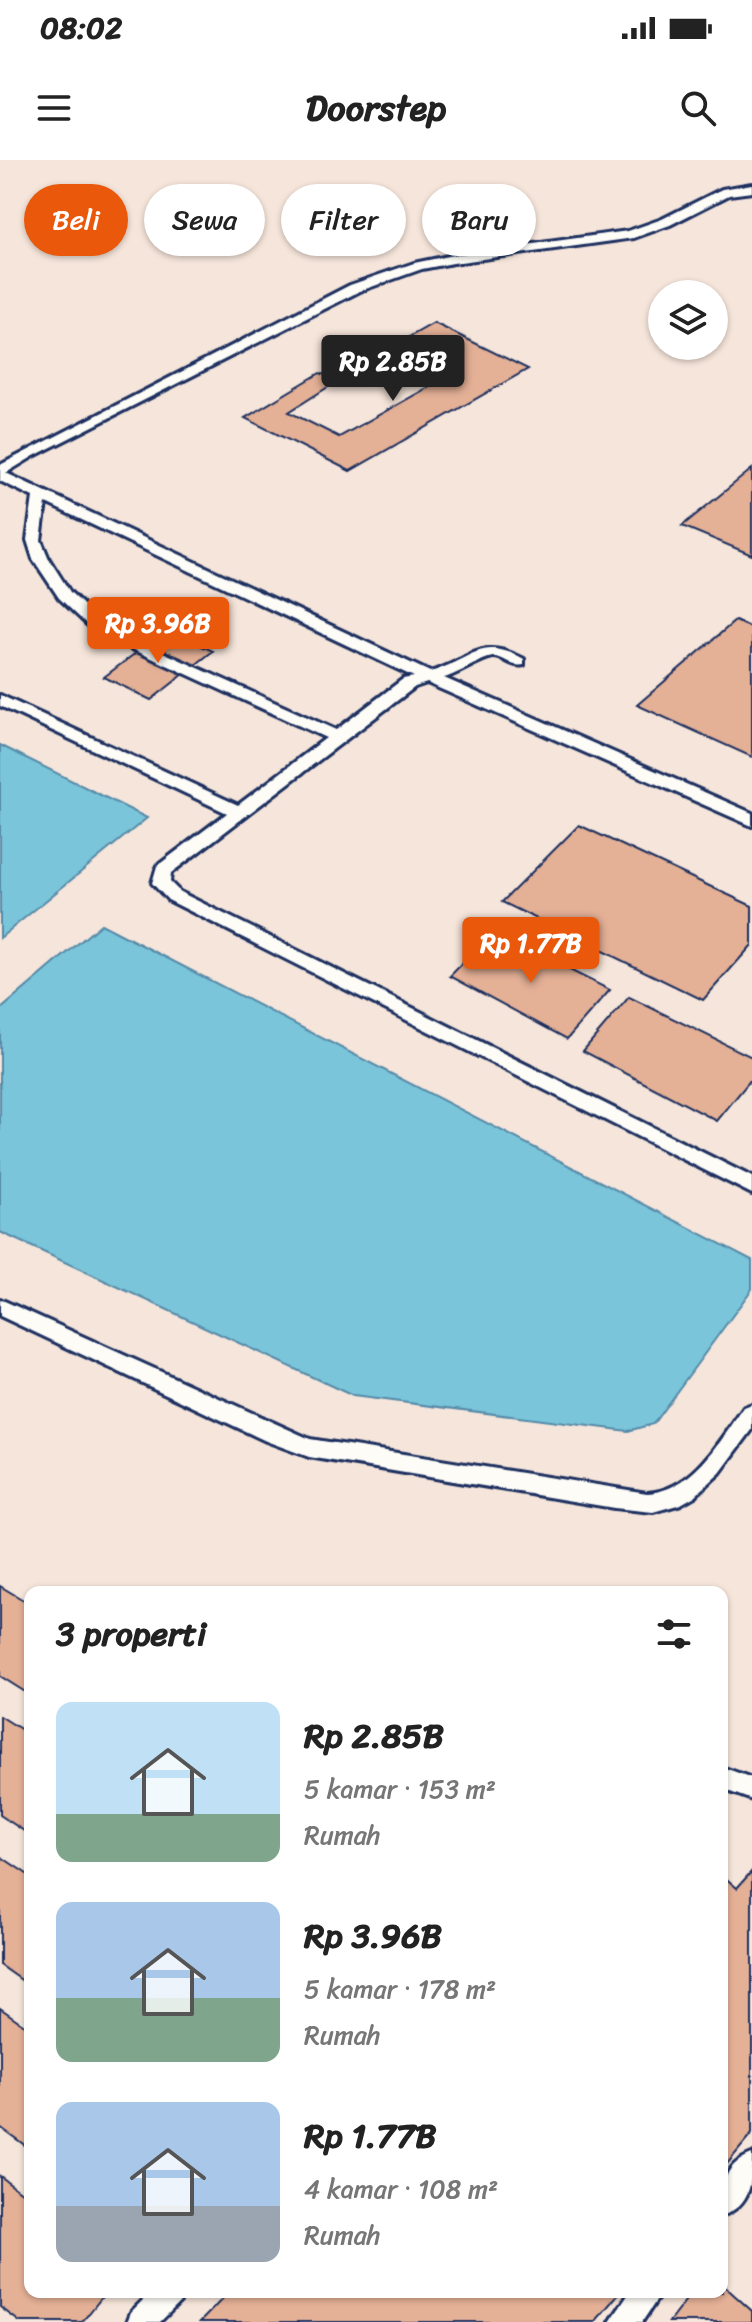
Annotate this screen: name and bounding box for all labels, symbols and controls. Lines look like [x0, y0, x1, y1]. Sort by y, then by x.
text: 08:02 [40, 1, 122, 55]
text: Doorstep [306, 76, 446, 140]
icon: menu [32, 86, 76, 130]
icon: search [676, 86, 720, 130]
chip: Beli [24, 184, 128, 256]
chip: Sewa [144, 184, 265, 256]
chip: Filter [281, 184, 406, 256]
chip: Baru [422, 184, 536, 256]
map controls [648, 280, 728, 360]
button: layers [648, 280, 728, 360]
pin: Rp 2.85B [310, 335, 476, 403]
text: Rp 2.85B [339, 338, 447, 384]
pin: Rp 3.96B [75, 597, 241, 665]
text: Rp 3.96B [105, 600, 211, 646]
pin: Rp 1.77B [448, 917, 614, 985]
text: Rp 1.77B [480, 920, 582, 966]
text: 3 properti [56, 1604, 206, 1664]
icon: filters [652, 1612, 696, 1656]
text: Rp 2.85B [304, 1706, 444, 1766]
icon: home [120, 1734, 216, 1830]
text: 5 kamar · 153 m² [304, 1766, 496, 1812]
text: Rumah [304, 1812, 380, 1858]
text: Rp 3.96B [304, 1906, 442, 1966]
icon: home [120, 1934, 216, 2030]
text: 5 kamar · 178 m² [304, 1966, 496, 2012]
text: Rumah [304, 2012, 380, 2058]
text: Rp 1.77B [304, 2106, 437, 2166]
icon: home [120, 2134, 216, 2230]
text: 4 kamar · 108 m² [304, 2166, 498, 2212]
text: Rumah [304, 2212, 380, 2258]

